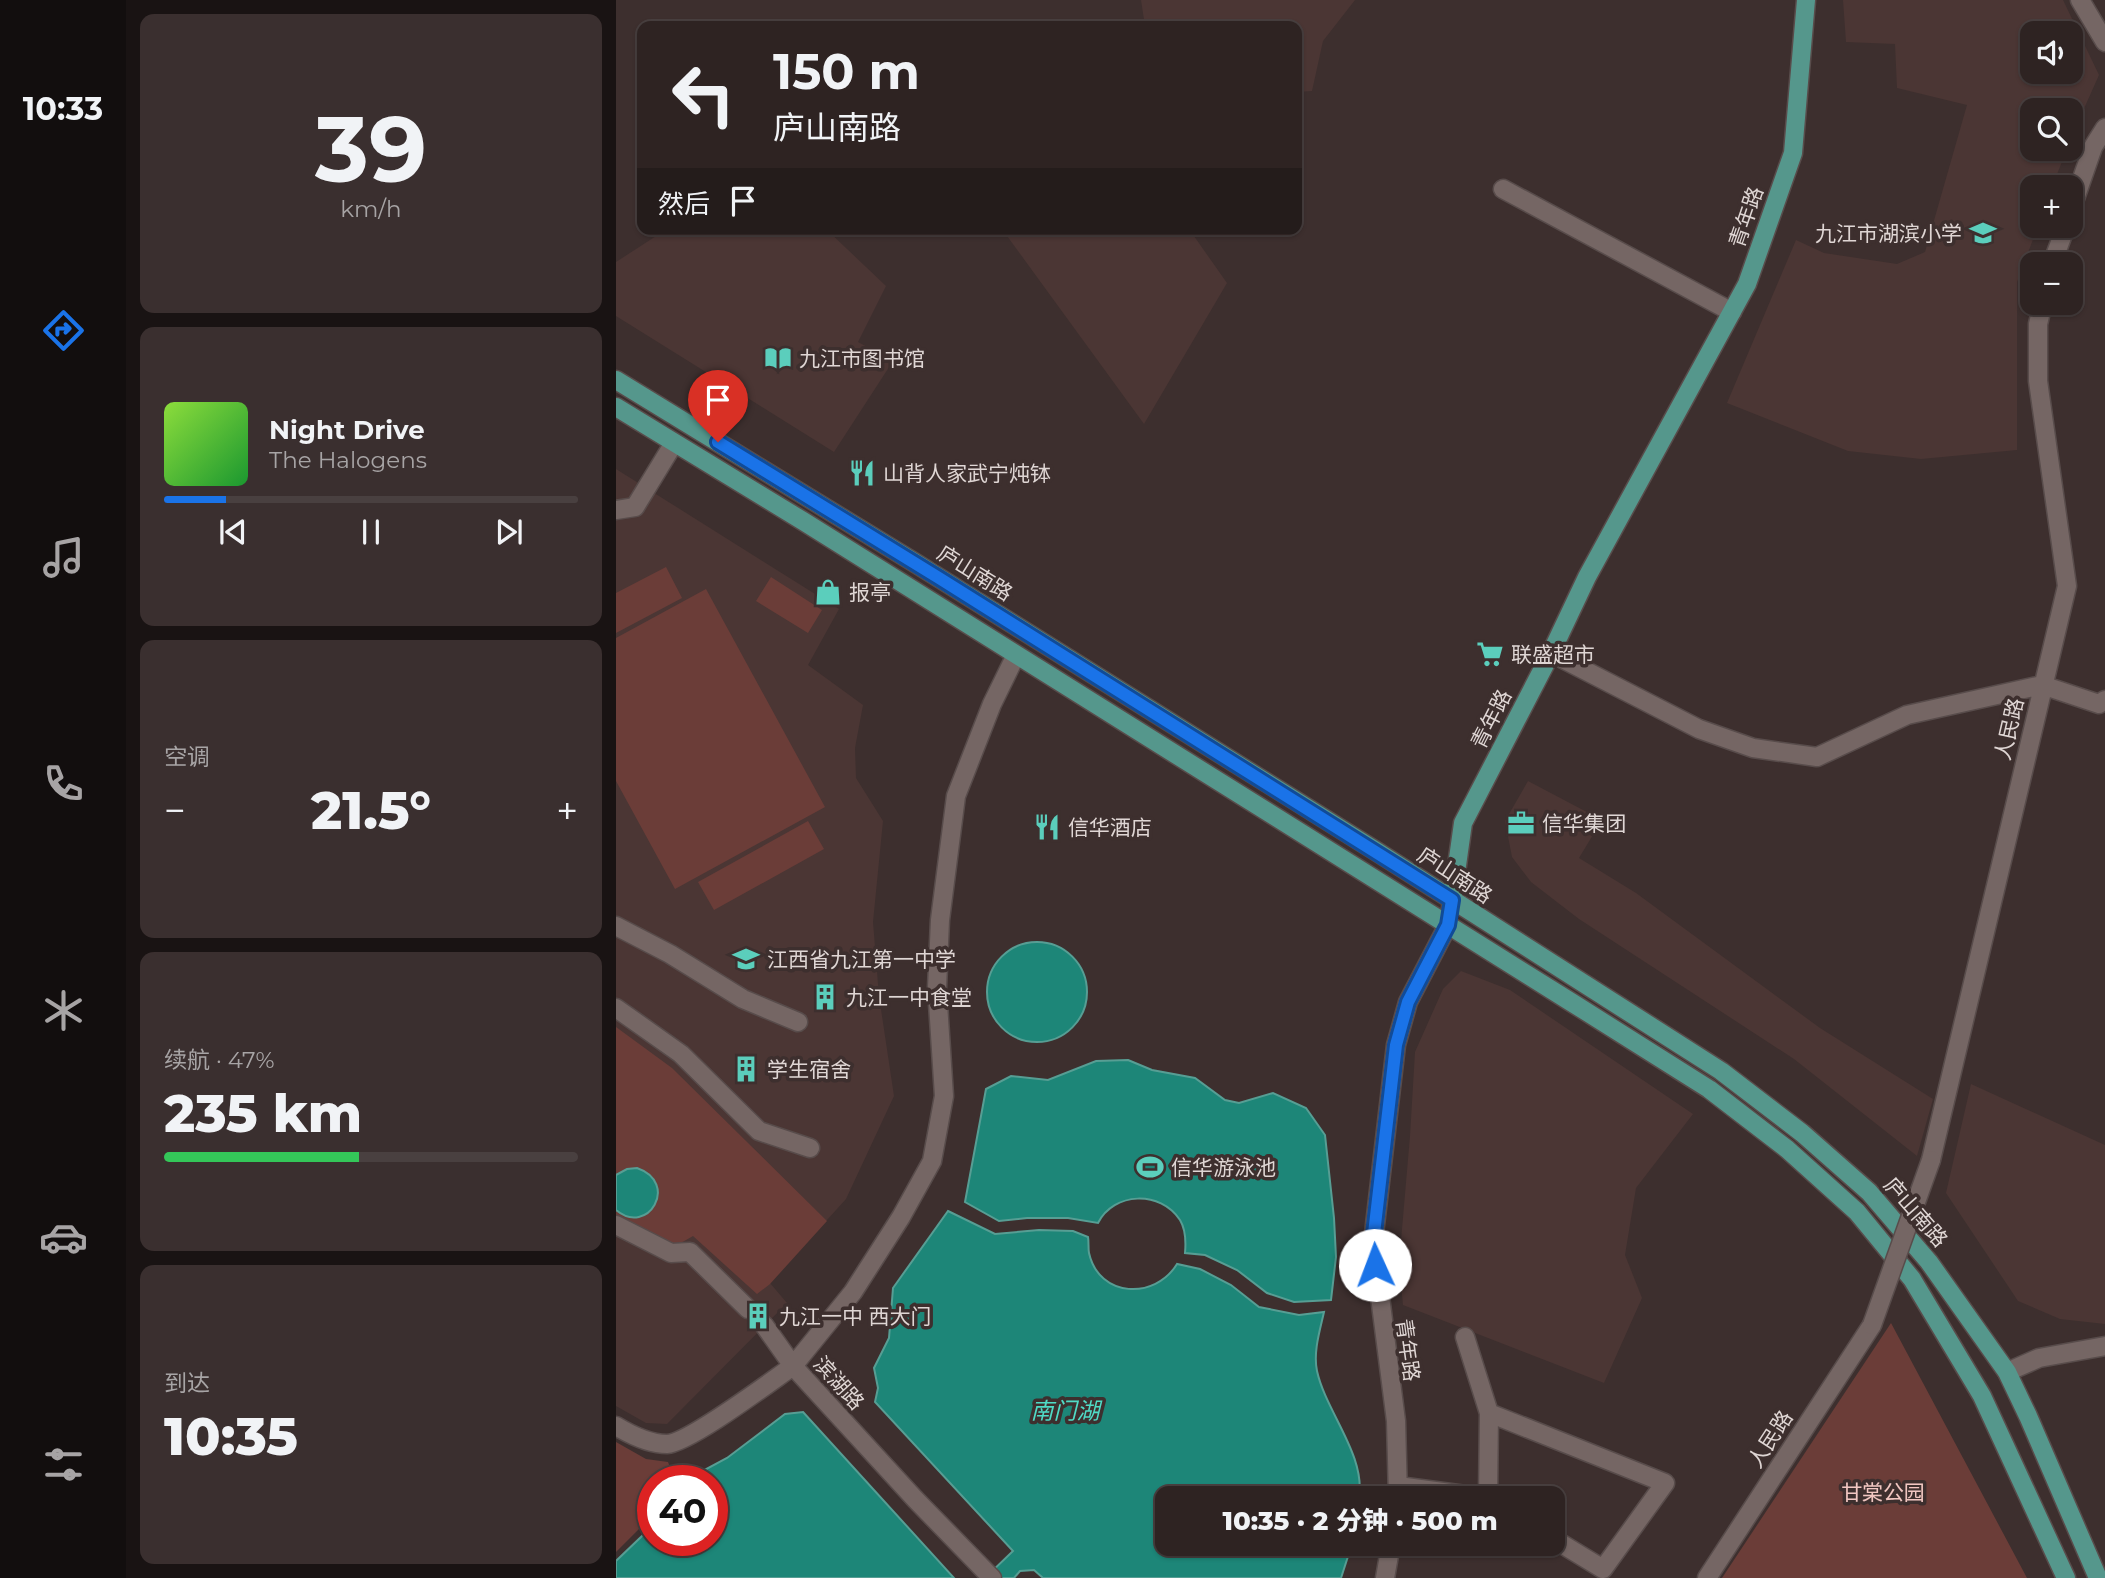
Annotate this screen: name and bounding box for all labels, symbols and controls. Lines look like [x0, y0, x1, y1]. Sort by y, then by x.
map controls [2020, 21, 2083, 315]
button: sound [2020, 21, 2083, 84]
text: 150 m [773, 42, 920, 101]
icon: left [658, 49, 749, 140]
text: 10:33 [23, 89, 103, 128]
text: 39 [315, 94, 427, 205]
button: search [2020, 98, 2083, 161]
text: 庐山南路 [773, 108, 901, 147]
button: + [2020, 175, 2083, 238]
icon: arrive [724, 182, 762, 220]
street label: 青年路 [1724, 183, 1768, 251]
text: 然后 [658, 188, 710, 220]
text: km/h [340, 195, 402, 223]
school or university icon: 九江市湖滨小学 [1968, 218, 1998, 248]
place label: 九江市湖滨小学 [1815, 221, 1962, 246]
button: − [2020, 252, 2083, 315]
icon: directions [39, 306, 88, 355]
library icon: 九江市图书馆 [763, 343, 793, 373]
place label: 九江市图书馆 [799, 346, 925, 371]
pin [688, 370, 748, 442]
icon: arrive [699, 381, 737, 419]
text: Night Drive [269, 414, 425, 446]
text: The Halogens [269, 446, 427, 474]
restaurant icon: 山背人家武宁炖钵 [847, 458, 877, 488]
place label: 山背人家武宁炖钵 [883, 461, 1051, 486]
icon: previous [214, 513, 252, 551]
icon: pause [352, 513, 390, 551]
icon: next [490, 513, 528, 551]
icon: music [39, 533, 88, 582]
street label: 庐山南路 [933, 540, 1017, 606]
shop icon: 报亭 [813, 577, 843, 607]
place label: 报亭 [849, 580, 891, 605]
supermarket icon: 联盛超市 [1475, 639, 1505, 669]
place label: 联盛超市 [1511, 642, 1595, 667]
street label: 青年路 [1466, 685, 1516, 753]
street label: 人民路 [1990, 695, 2028, 763]
text: 空调 [164, 743, 210, 771]
icon: phone [39, 759, 88, 808]
text: 21.5° [311, 779, 431, 842]
text: − [164, 787, 186, 834]
text: + [556, 787, 578, 834]
office icon: 信华集团 [1506, 808, 1536, 838]
place label: 信华集团 [1542, 811, 1626, 836]
restaurant icon: 信华酒店 [1032, 812, 1062, 842]
place label: 信华酒店 [1068, 815, 1152, 840]
street label: 庐山南路 [1413, 842, 1497, 908]
school or university icon: 江西省九江第一中学 [731, 944, 761, 974]
place label: 江西省九江第一中学 [767, 947, 956, 972]
building icon: 九江一中食堂 [810, 982, 840, 1012]
place label: 九江一中食堂 [846, 985, 972, 1010]
icon: climate [39, 986, 88, 1035]
text: 续航 · 47% [164, 1046, 275, 1074]
building icon: 学生宿舍 [731, 1054, 761, 1084]
place label: 学生宿舍 [767, 1057, 851, 1082]
text: 235 km [164, 1082, 362, 1145]
sports icon: 信华游泳池 [1135, 1152, 1165, 1182]
place label: 信华游泳池 [1171, 1155, 1276, 1180]
street label: 庐山南路 [1879, 1172, 1953, 1252]
icon: car [39, 1213, 88, 1262]
position arrow [1338, 1228, 1412, 1302]
building icon: 九江一中 西大门 [743, 1301, 773, 1331]
place label: 九江一中 西大门 [779, 1304, 932, 1329]
street label: 青年路 [1391, 1317, 1425, 1383]
street label: 滨湖路 [809, 1351, 869, 1415]
text: 到达 [164, 1369, 210, 1397]
water label: 南门湖 [1031, 1397, 1103, 1425]
text: 10:35 [164, 1405, 298, 1468]
street label: 人民路 [1742, 1406, 1798, 1472]
icon: filters [39, 1440, 88, 1489]
speed limit sign: 40 [637, 1465, 728, 1556]
park label: 甘棠公园 [1841, 1480, 1925, 1505]
text: 10:35 · 2 分钟 · 500 m [1222, 1505, 1498, 1537]

